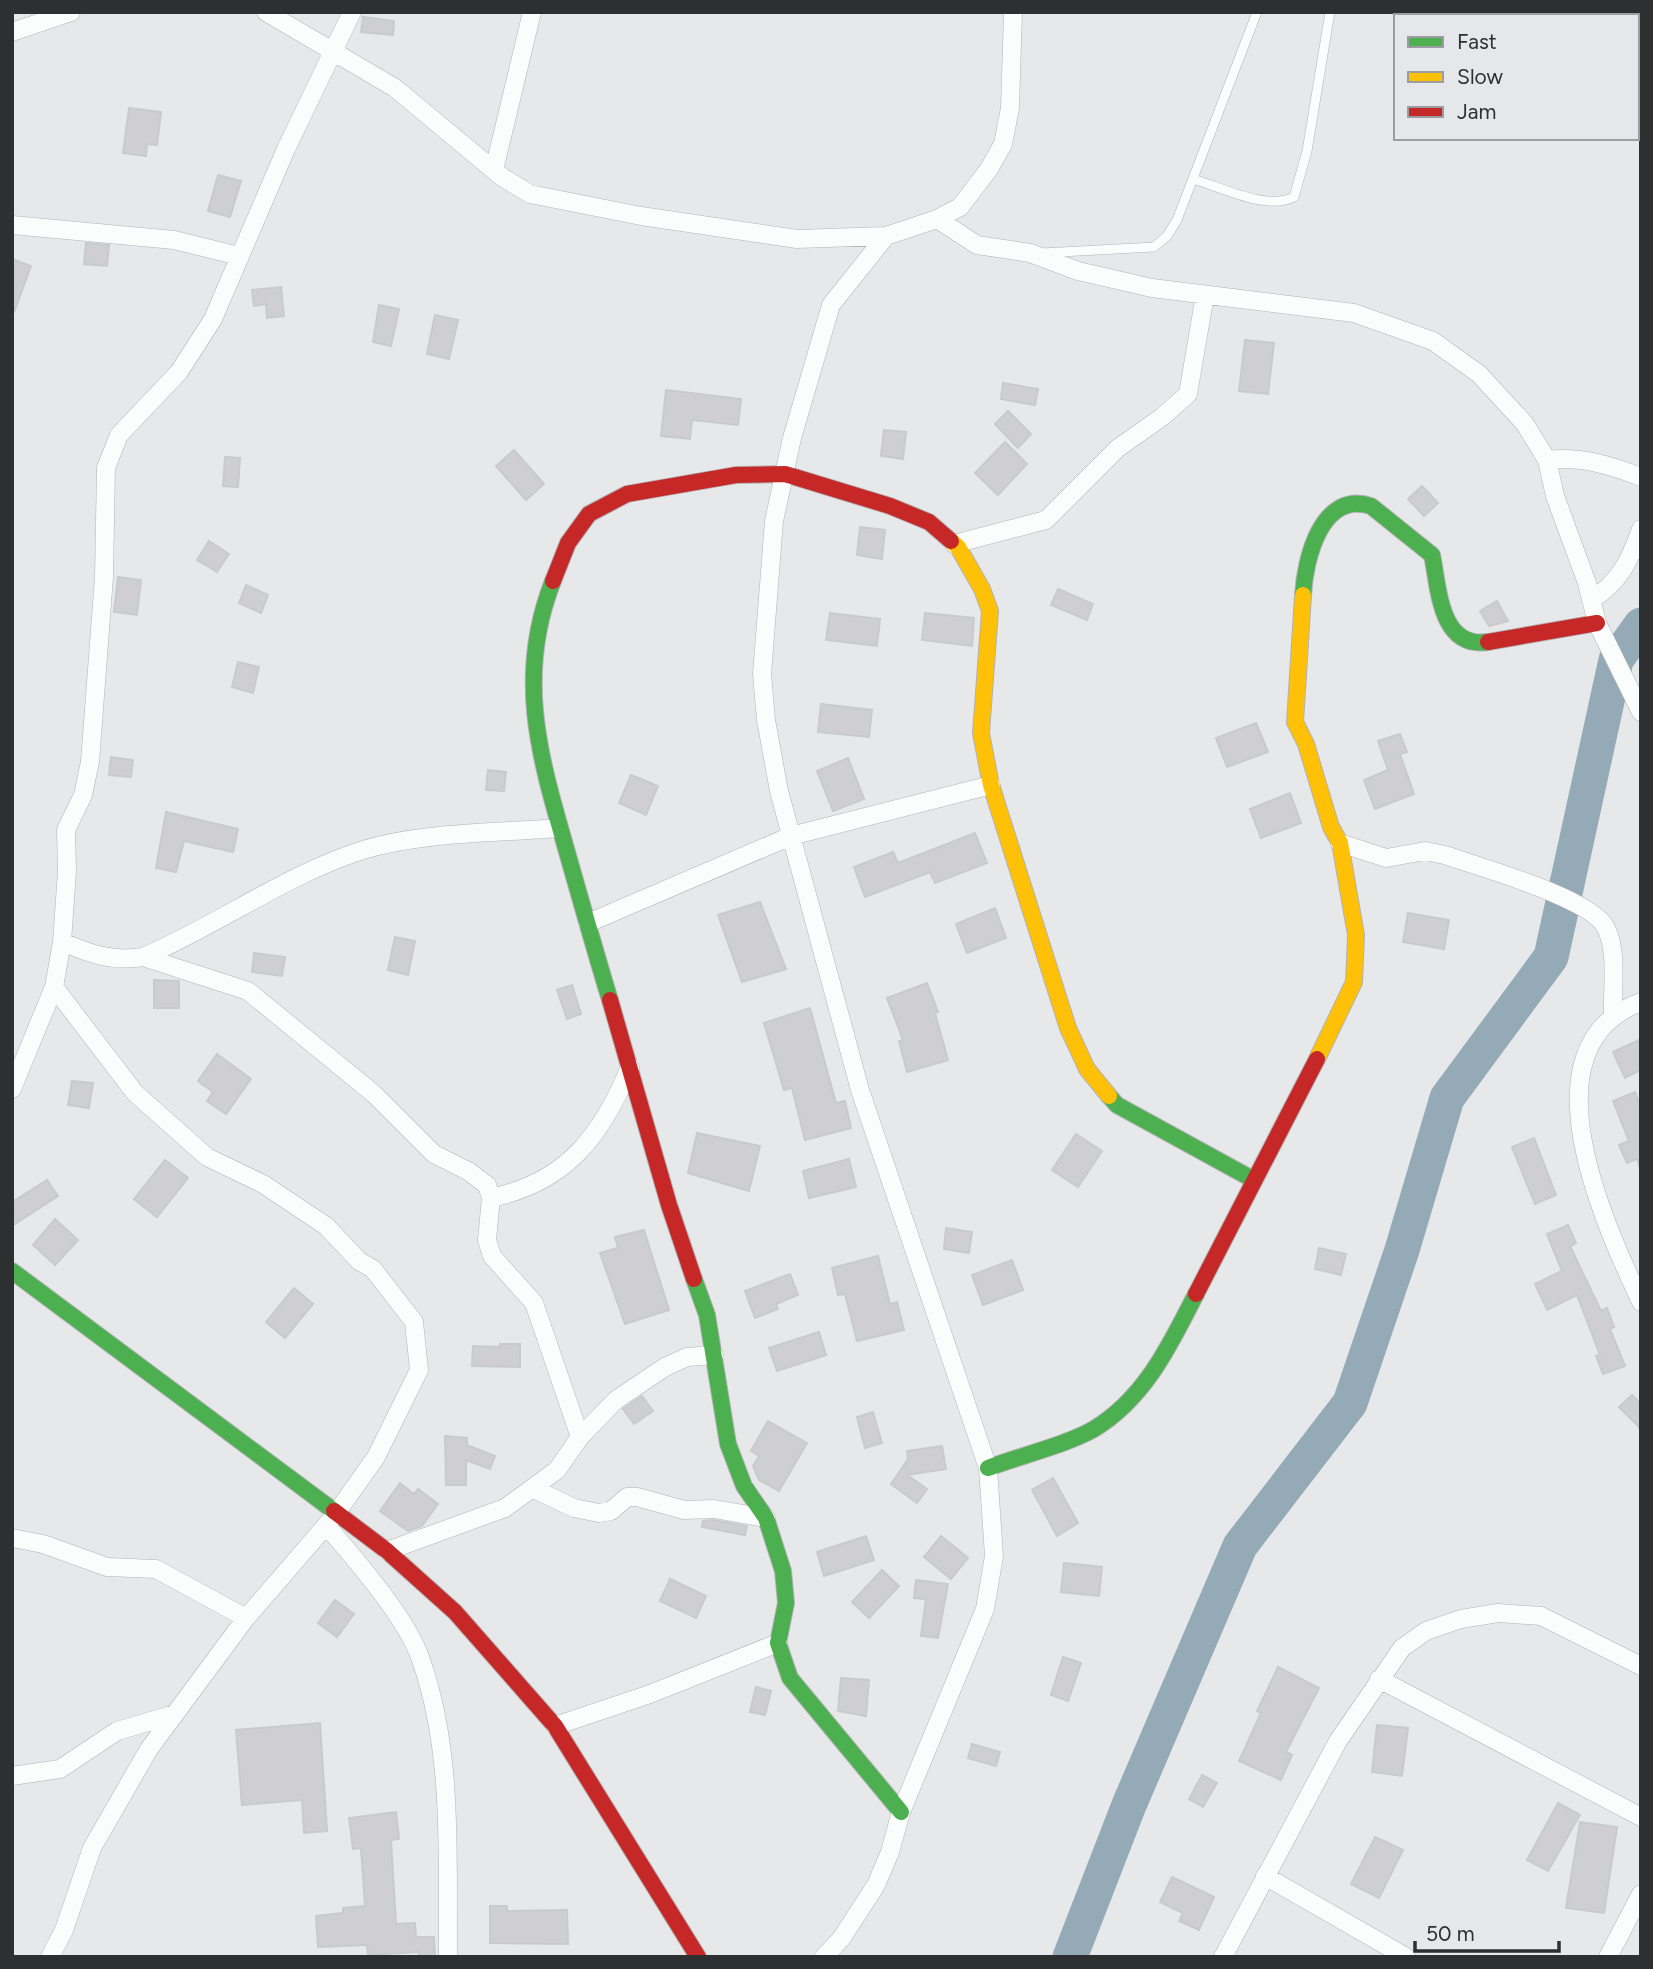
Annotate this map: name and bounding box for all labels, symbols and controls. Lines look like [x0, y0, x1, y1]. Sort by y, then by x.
legend [1394, 14, 1639, 140]
text: Fast [1457, 29, 1497, 54]
text: Slow [1457, 64, 1503, 89]
text: Jam [1457, 99, 1496, 124]
scale bar [1415, 1910, 1558, 1954]
text: 50 m [1426, 1921, 1475, 1946]

